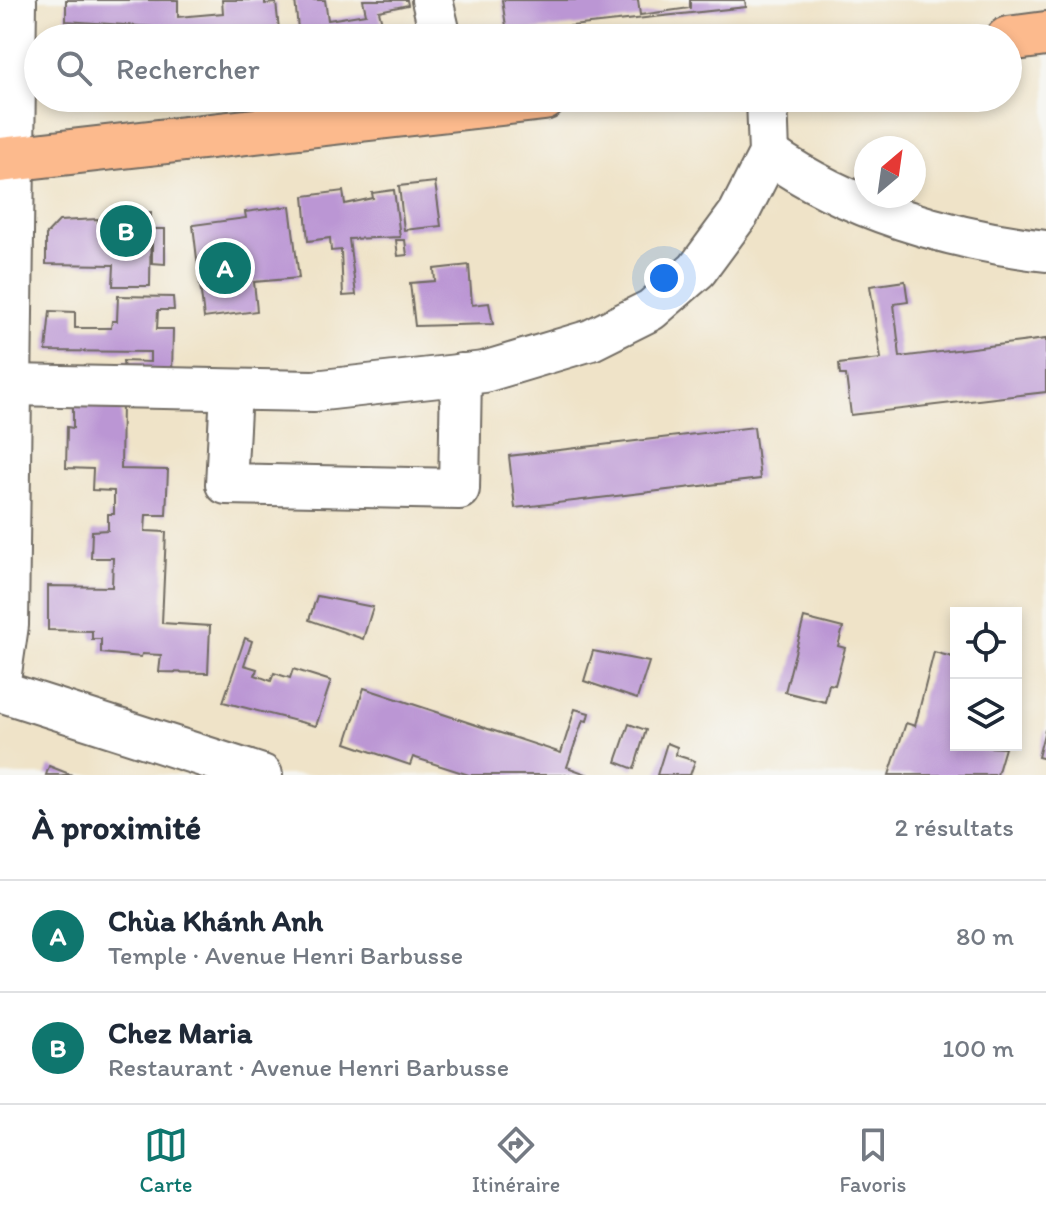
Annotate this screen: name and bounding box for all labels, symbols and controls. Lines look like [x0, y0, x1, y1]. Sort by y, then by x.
search box [24, 24, 1022, 112]
icon: search [52, 46, 96, 90]
text: Rechercher [116, 50, 260, 87]
north arrow [854, 136, 926, 208]
pin: B [100, 201, 152, 261]
pin: A [199, 238, 251, 298]
your location [644, 258, 684, 298]
map controls [950, 607, 1022, 751]
button: locate [950, 607, 1022, 679]
button: layers [950, 679, 1022, 751]
text: À proximité [32, 807, 201, 848]
text: 2 résultats [894, 811, 1014, 843]
text: Chùa Khánh Anh [108, 902, 323, 939]
text: A [50, 920, 66, 952]
text: 80 m [956, 920, 1014, 952]
text: Temple · Avenue Henri Barbusse [108, 939, 463, 971]
text: Chez Maria [108, 1014, 252, 1051]
text: B [50, 1032, 66, 1064]
text: 100 m [942, 1032, 1014, 1064]
text: Restaurant · Avenue Henri Barbusse [108, 1051, 509, 1083]
tab: Carte [140, 1123, 193, 1198]
tab: Itinéraire [472, 1123, 560, 1198]
tab: Favoris [839, 1123, 906, 1198]

